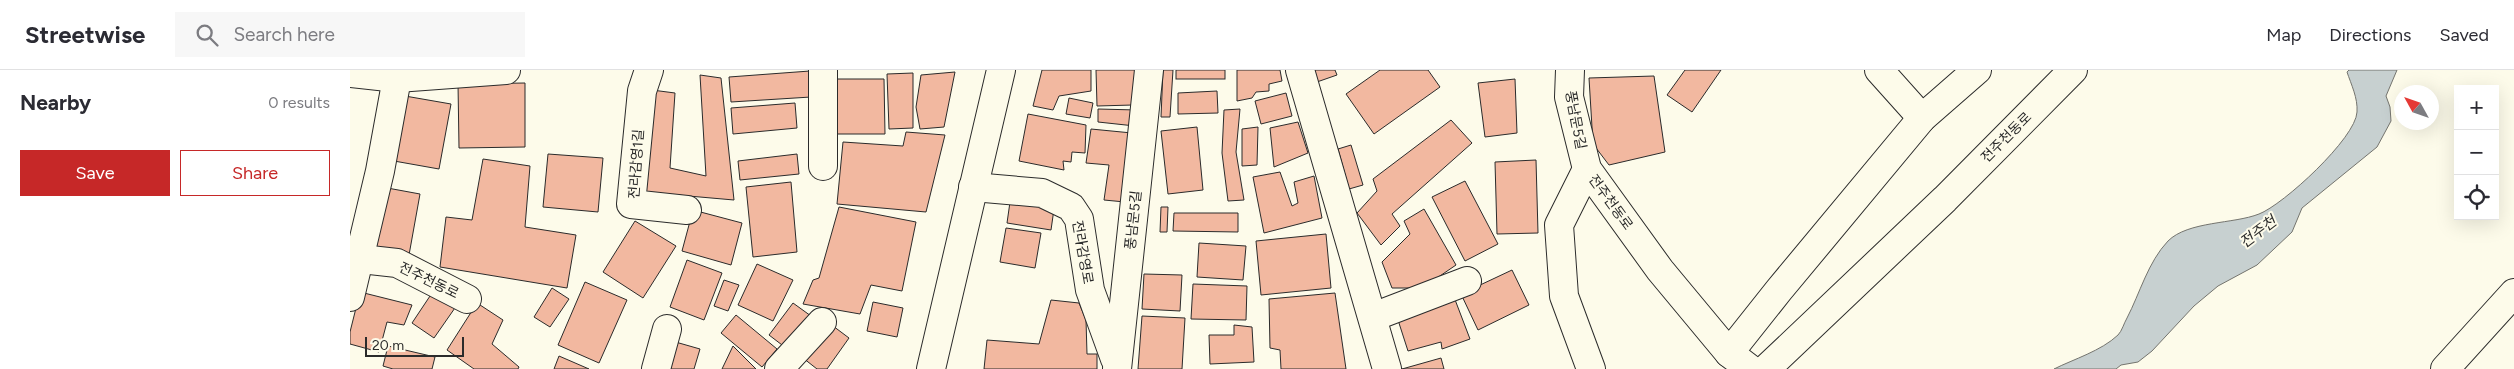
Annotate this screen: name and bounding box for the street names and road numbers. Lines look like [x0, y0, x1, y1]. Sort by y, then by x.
street label: 풍남문5길 [1561, 89, 1590, 151]
street label: 전주천동로 [1978, 108, 2035, 166]
street label: 전라감영1길 [626, 128, 647, 200]
street label: 전주천동로 [1585, 171, 1636, 233]
street label: 풍남문5길 [1122, 190, 1145, 251]
street label: 전라감영로 [1069, 219, 1096, 285]
street label: 전주천동로 [396, 259, 462, 302]

